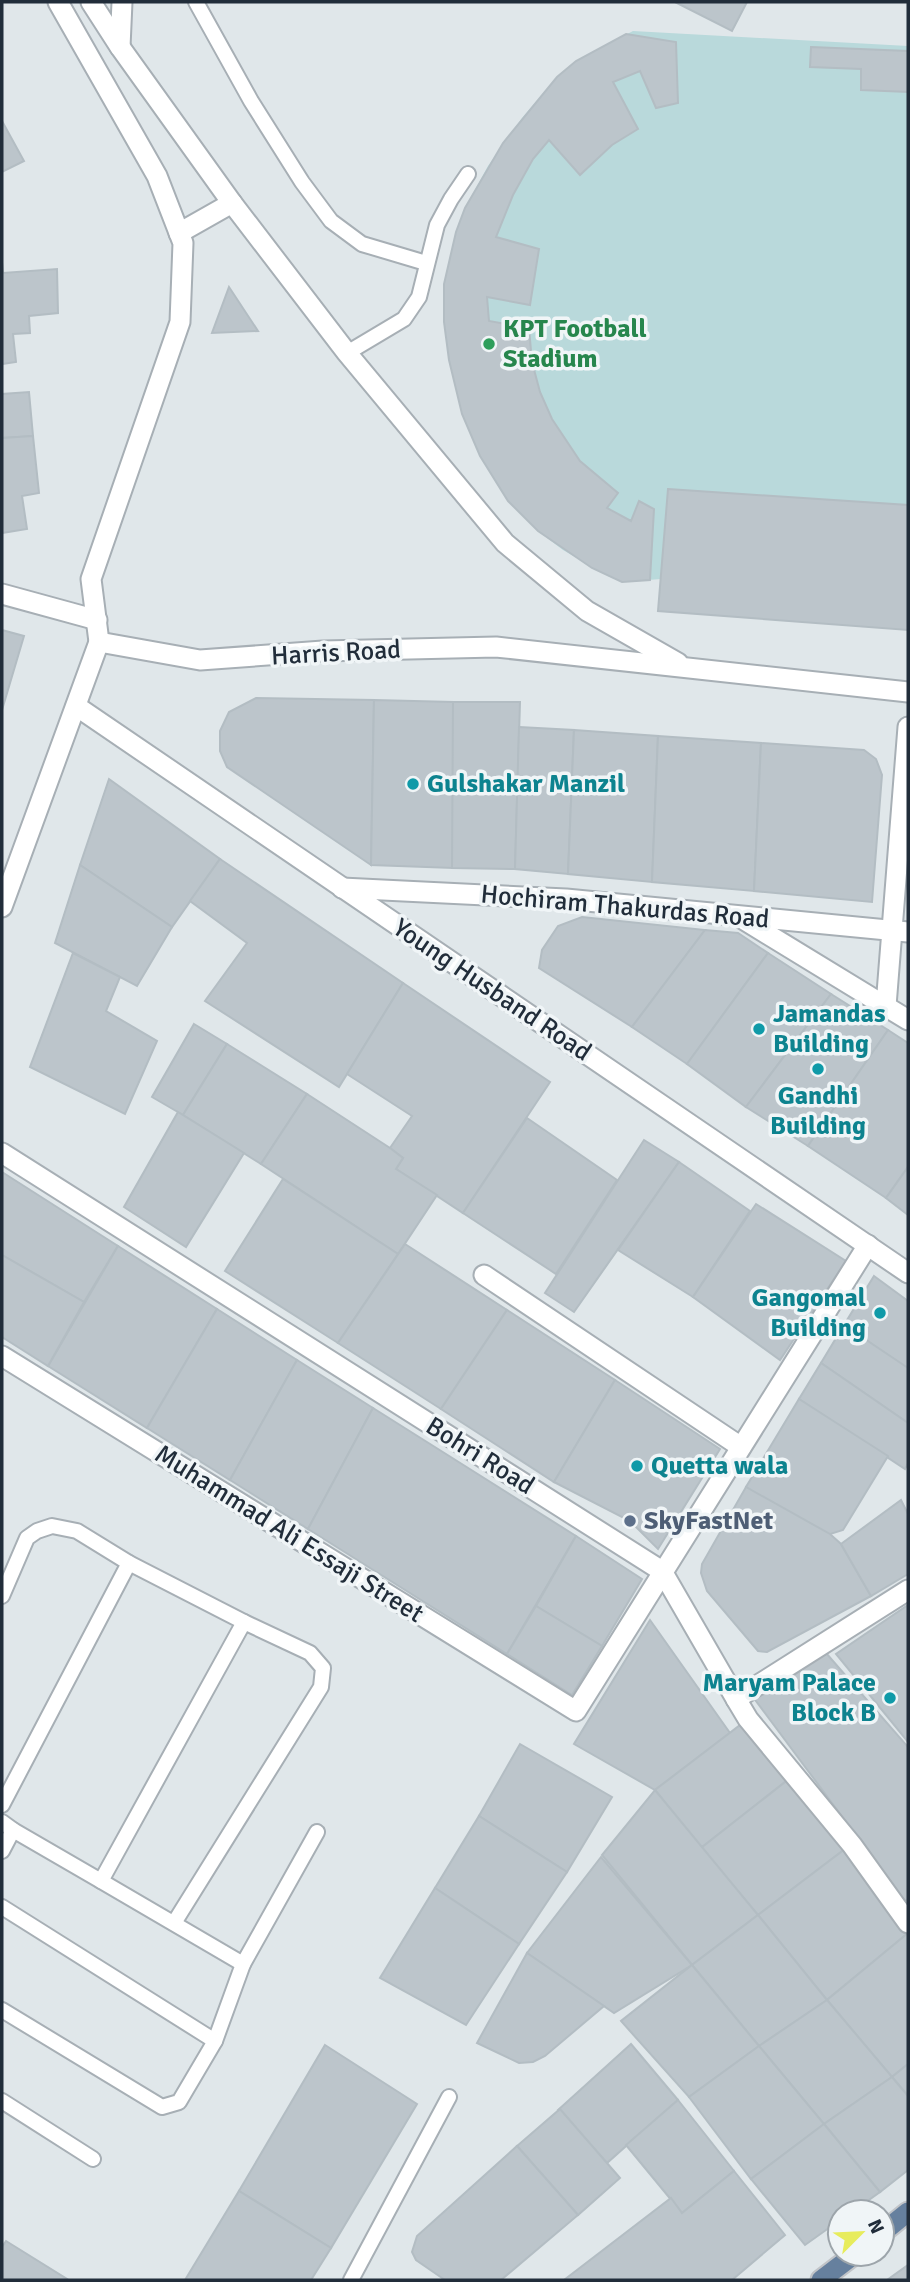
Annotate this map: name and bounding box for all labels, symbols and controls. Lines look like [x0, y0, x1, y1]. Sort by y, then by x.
place label: KPT Football Stadium [503, 313, 647, 375]
marker: KPT Football Stadium [481, 336, 497, 352]
street label: Harris Road [270, 634, 402, 672]
place label: Gulshakar Manzil [427, 768, 625, 800]
marker: Gulshakar Manzil [405, 776, 421, 792]
street label: Hochiram Thakurdas Road [479, 878, 771, 936]
street label: Young Husband Road [387, 912, 597, 1068]
place label: Jamandas Building [773, 998, 885, 1060]
marker: Jamandas Building [751, 1021, 767, 1037]
marker: Gandhi Building [810, 1061, 826, 1077]
place label: Gandhi Building [770, 1080, 866, 1142]
place label: Gangomal Building [751, 1282, 866, 1344]
marker: Gangomal Building [872, 1305, 888, 1321]
street label: Bohri Road [420, 1410, 540, 1502]
street label: Muhammad Ali Essaji Street [149, 1438, 429, 1630]
place label: Quetta wala [651, 1450, 788, 1482]
marker: Quetta wala [629, 1458, 645, 1474]
place label: SkyFastNet [644, 1505, 773, 1537]
marker: SkyFastNet [622, 1513, 638, 1529]
place label: Maryam Palace Block B [703, 1667, 876, 1729]
marker: Maryam Palace Block B [882, 1690, 898, 1706]
north arrow [826, 2198, 896, 2268]
text: N [862, 2216, 889, 2237]

